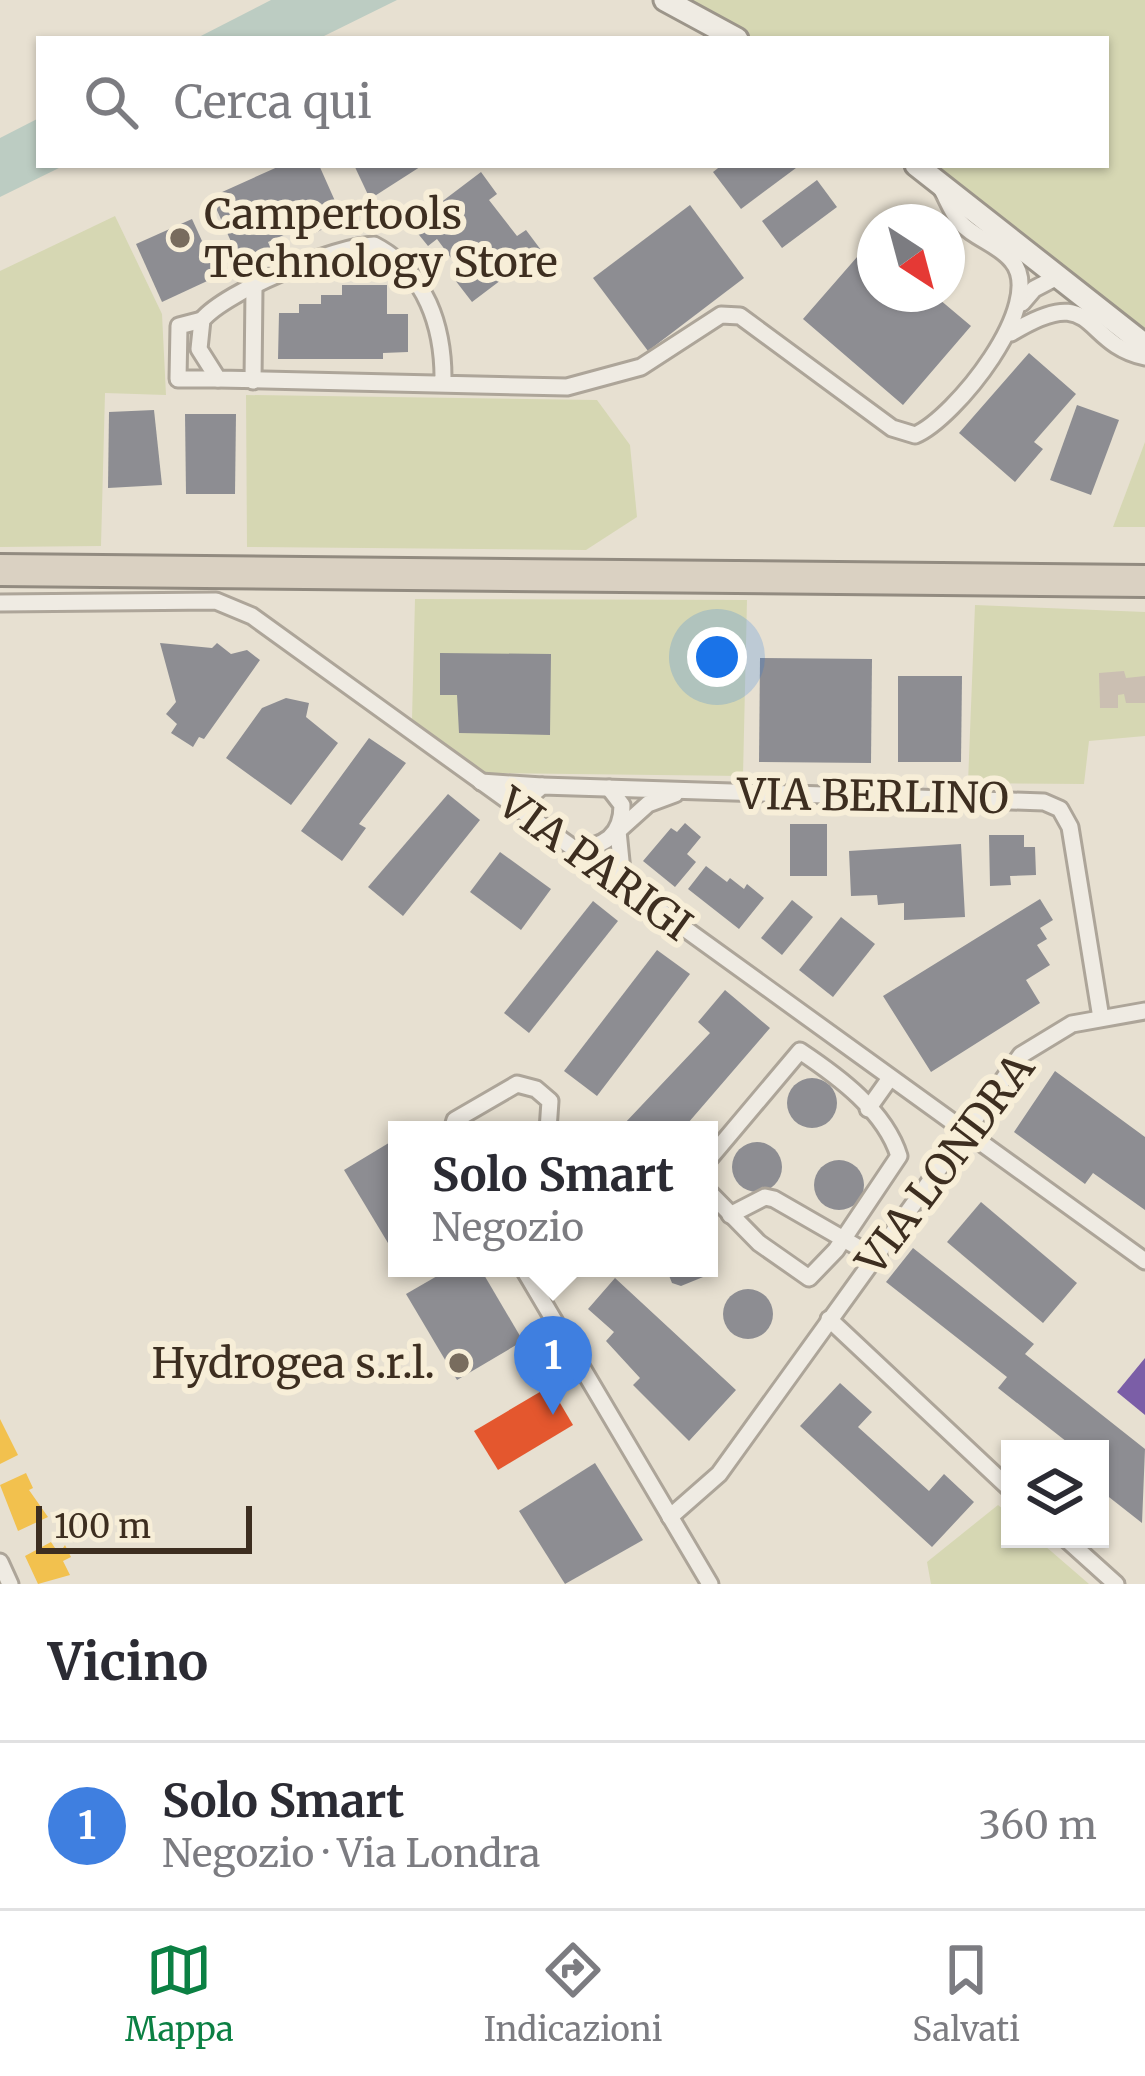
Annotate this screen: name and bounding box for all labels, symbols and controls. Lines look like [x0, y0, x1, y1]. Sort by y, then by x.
search box [36, 36, 1109, 168]
icon: search [78, 69, 144, 135]
text: Cerca qui [174, 74, 372, 130]
place label: Campertools Technology Store [204, 188, 558, 289]
north arrow [857, 204, 965, 312]
marker: Campertools Technology Store [167, 225, 193, 251]
your location [687, 627, 747, 687]
street label: VIA BERLINO [736, 768, 1009, 824]
street label: VIA PARIGI [487, 776, 702, 952]
street label: VIA LONDRA [844, 1043, 1045, 1286]
popup [388, 1121, 718, 1277]
text: Solo Smart [432, 1147, 674, 1203]
text: Negozio [432, 1203, 584, 1252]
pin: 1 [514, 1316, 592, 1415]
place label: Hydrogea s.r.l. [151, 1337, 435, 1390]
marker: Hydrogea s.r.l. [446, 1350, 472, 1376]
map controls [1001, 1440, 1109, 1548]
button: layers [1001, 1440, 1109, 1548]
scale bar [36, 1500, 252, 1553]
text: 100 m [54, 1506, 151, 1547]
text: Vicino [48, 1630, 208, 1694]
text: Solo Smart [162, 1773, 404, 1829]
text: 1 [78, 1801, 96, 1850]
text: 360 m [979, 1801, 1097, 1850]
text: Negozio · Via Londra [162, 1829, 540, 1878]
tab: Mappa [125, 1937, 234, 2050]
tab: Indicazioni [484, 1937, 662, 2050]
tab: Salvati [912, 1937, 1020, 2050]

